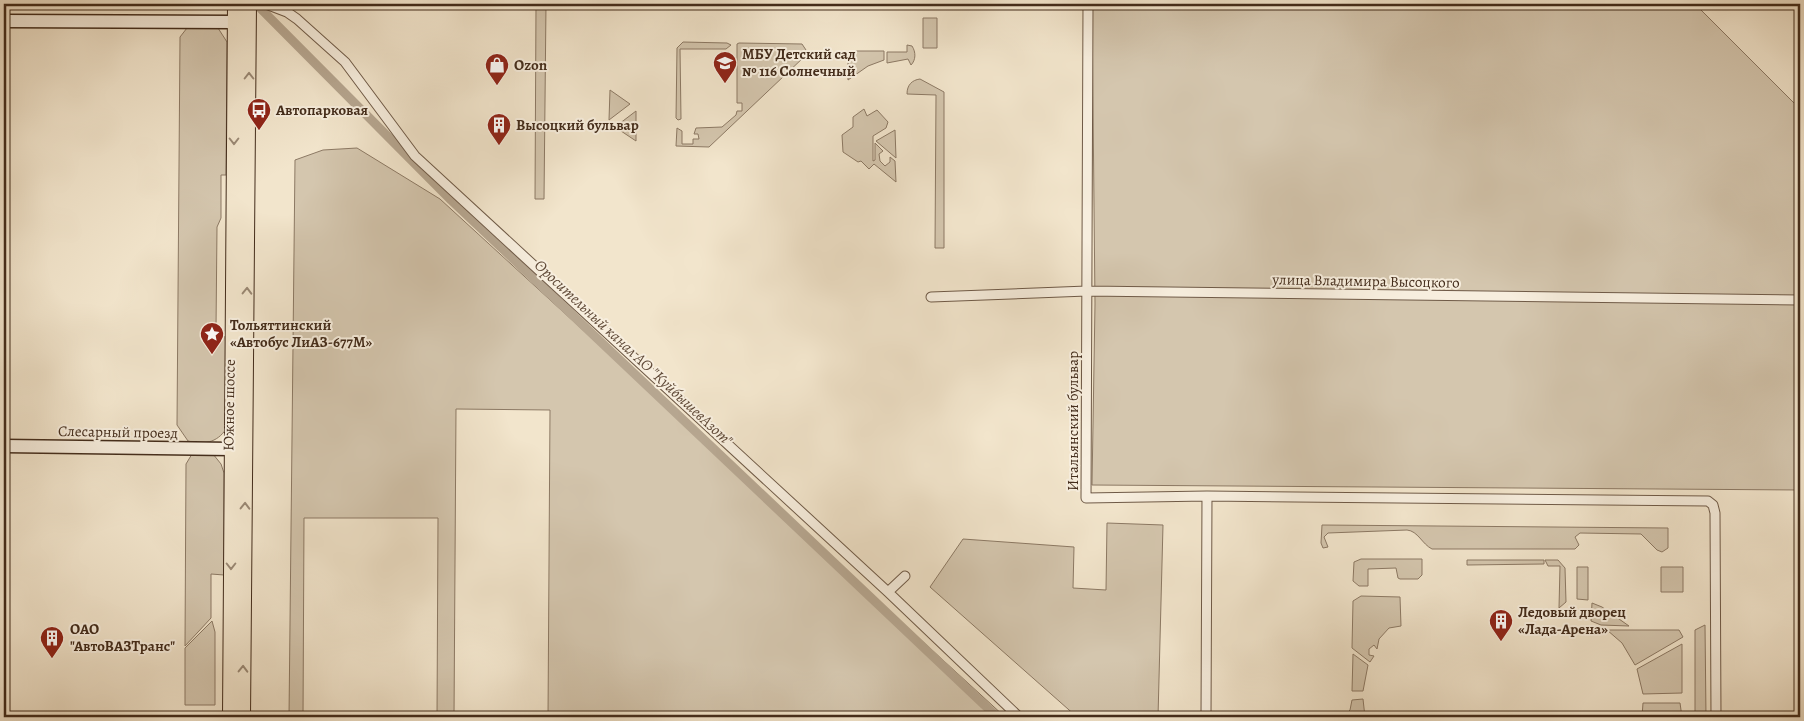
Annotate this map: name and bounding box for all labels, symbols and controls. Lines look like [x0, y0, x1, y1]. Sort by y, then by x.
place label: МБУ Детский сад № 116 Солнечный [742, 44, 856, 81]
school or university icon: МБУ Детский сад № 116 Солнечный [712, 50, 738, 84]
shop icon: Ozon [484, 52, 510, 86]
place label: Ozon [514, 55, 548, 75]
one-way arrow [244, 72, 254, 80]
bus stop icon: Автопарковая [246, 97, 272, 131]
place label: Автопарковая [275, 100, 369, 120]
building icon: Высоцкий бульвар [486, 112, 512, 146]
place label: Высоцкий бульвар [516, 115, 639, 135]
one-way arrow [229, 138, 239, 145]
water label: Оросительный канал АО "КуйбышевАзот" [529, 255, 738, 451]
street label: улица Владимира Высоцкого [1271, 269, 1460, 293]
one-way arrow [242, 287, 252, 294]
place label: Тольяттинский «Автобус ЛиАЗ-677М» [230, 315, 373, 352]
place icon: Тольяттинский «Автобус ЛиАЗ-677М» [199, 321, 225, 355]
street label: Итальянский бульвар [1063, 351, 1083, 491]
street label: Южное шоссе [218, 359, 240, 451]
street label: Слесарный проезд [58, 421, 178, 443]
one-way arrow [240, 502, 250, 510]
one-way arrow [226, 562, 236, 570]
place label: Ледовый дворец «Лада-Арена» [1518, 602, 1626, 639]
building icon: Ледовый дворец «Лада-Арена» [1488, 608, 1514, 642]
place label: ОАО "АвтоВАЗТранс" [70, 619, 175, 656]
building icon: ОАО "АвтоВАЗТранс" [39, 625, 65, 659]
one-way arrow [238, 664, 248, 672]

